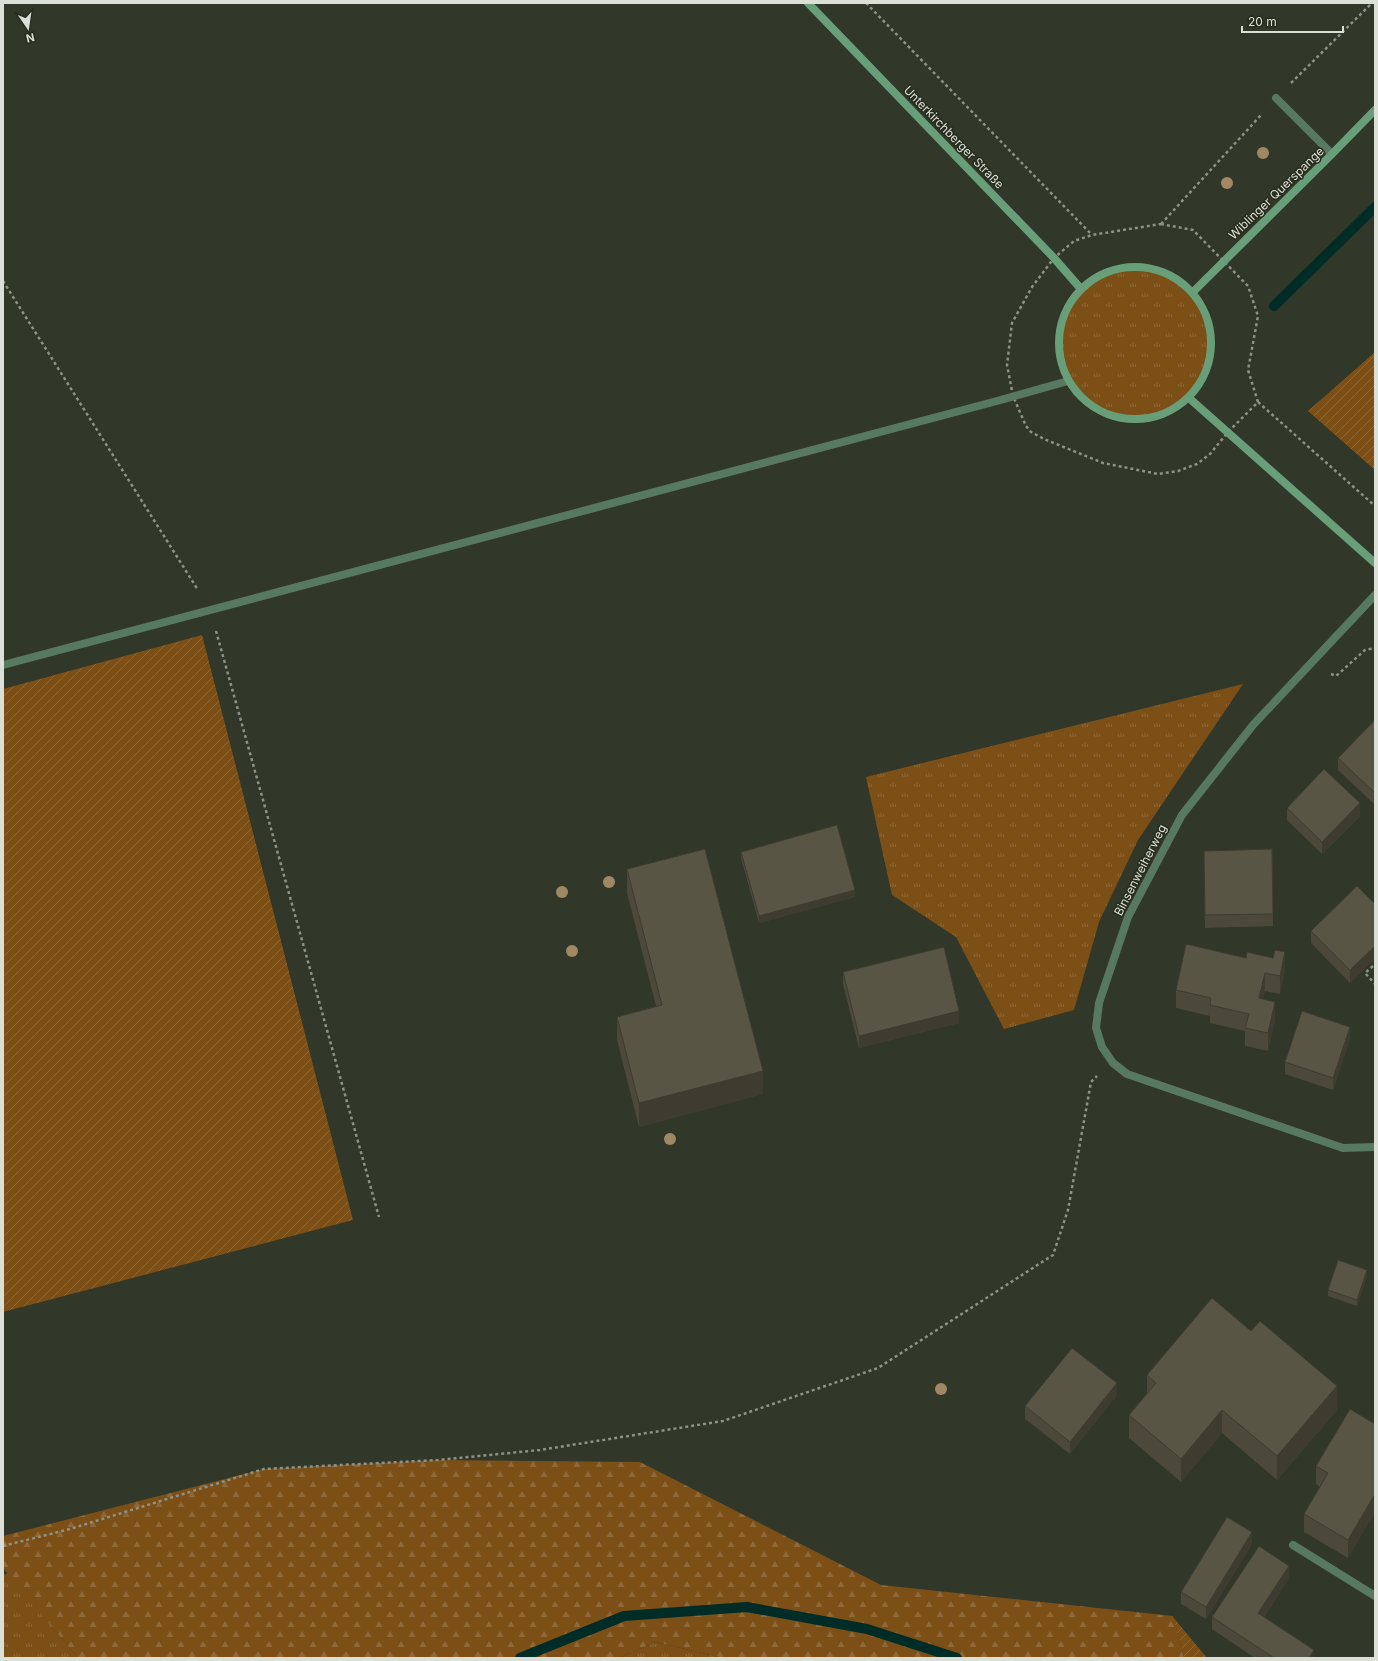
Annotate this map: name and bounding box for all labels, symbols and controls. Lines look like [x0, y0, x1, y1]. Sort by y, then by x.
north arrow [8, 8, 48, 48]
scale bar [1242, 8, 1343, 34]
text: 20 m [1248, 14, 1277, 29]
text: N [25, 30, 36, 46]
street label: Unterkirchberger Straße [901, 82, 1007, 192]
street label: Wiblinger Querspange [1225, 143, 1327, 243]
street label: Binsenweiherweg [1111, 822, 1169, 918]

